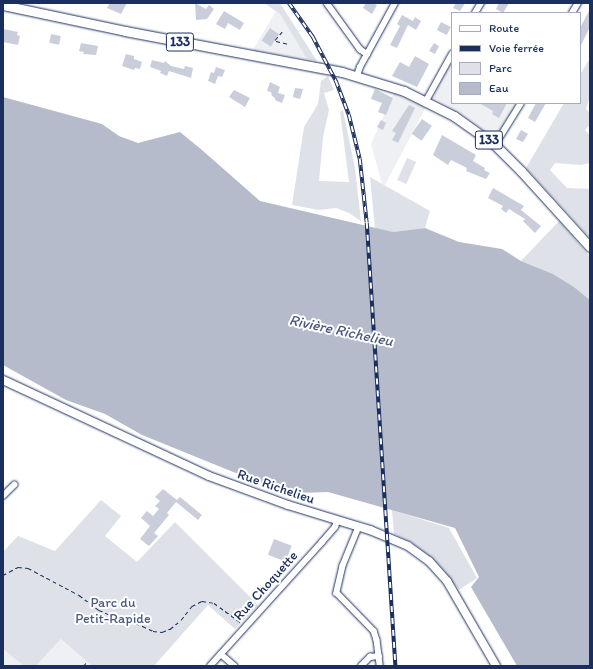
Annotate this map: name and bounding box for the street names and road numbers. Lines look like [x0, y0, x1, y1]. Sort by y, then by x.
road number: 133 [165, 31, 195, 53]
road number: 133 [474, 129, 504, 151]
street label: Rue Richelieu [235, 466, 317, 508]
street label: Rue Choquette [230, 548, 302, 624]

